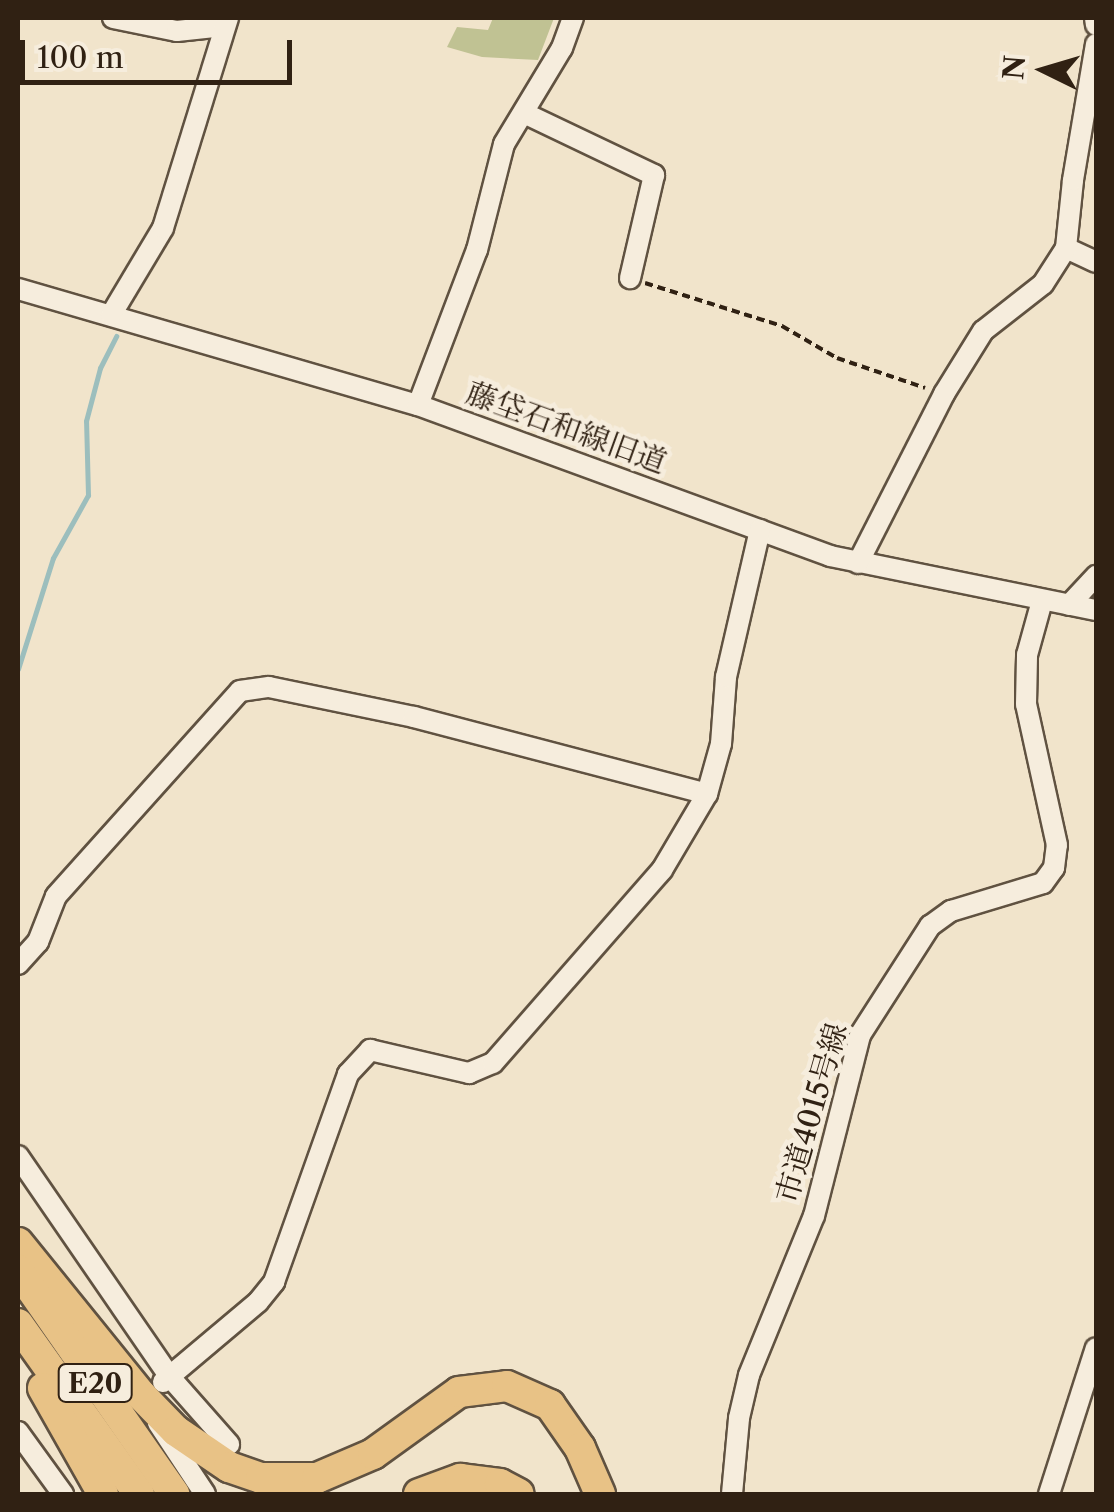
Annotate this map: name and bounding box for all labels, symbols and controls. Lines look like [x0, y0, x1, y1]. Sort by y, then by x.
scale bar [25, 20, 298, 82]
north arrow [994, 20, 1094, 120]
text: 100 m [37, 39, 124, 76]
text: N [996, 54, 1032, 81]
street label: 藤垈石和線旧道 [461, 375, 671, 481]
street label: 市道4015号線 [769, 1019, 855, 1207]
road number: E20 [58, 1360, 132, 1406]

